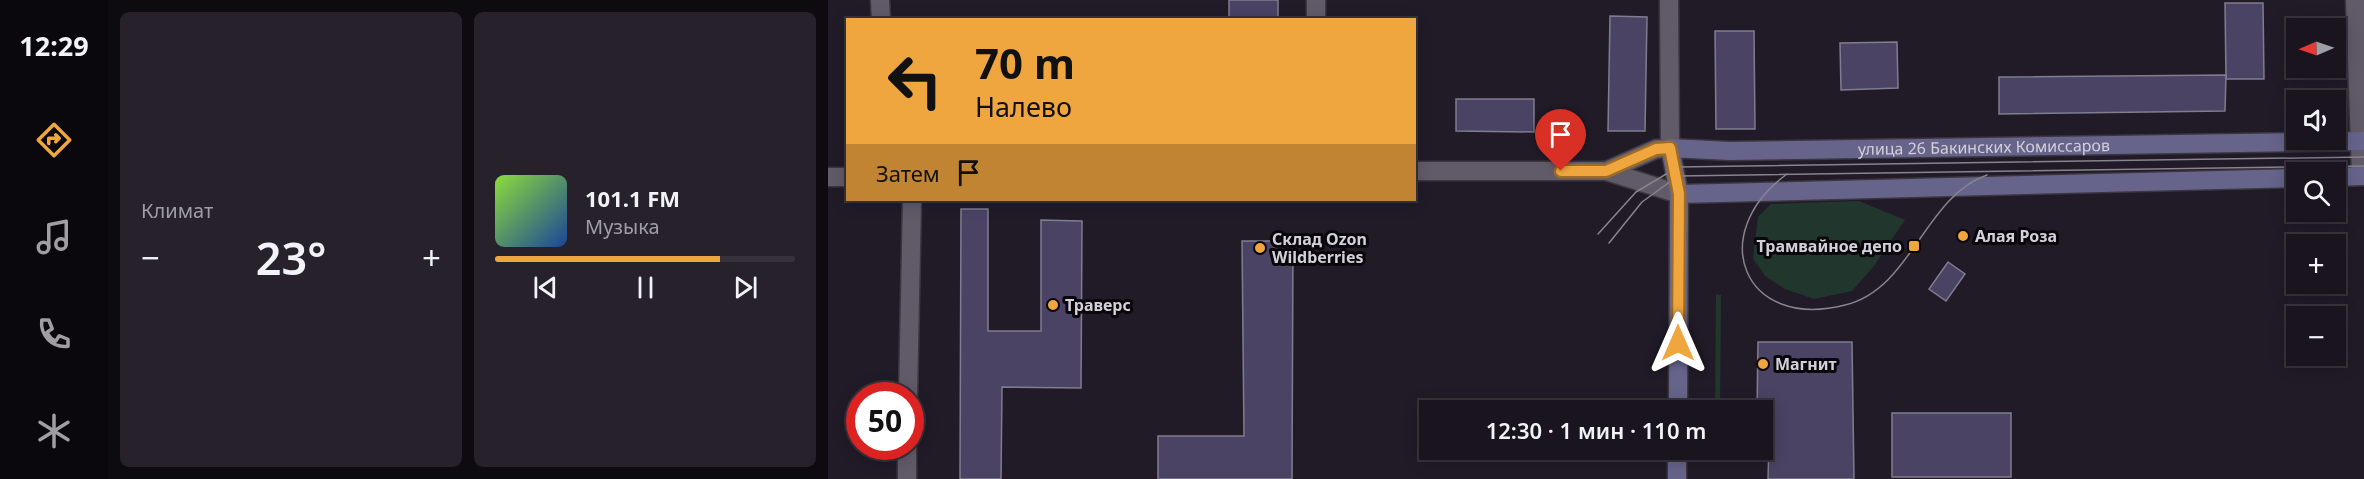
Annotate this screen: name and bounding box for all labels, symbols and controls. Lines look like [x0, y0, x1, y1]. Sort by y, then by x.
north arrow [2286, 18, 2346, 78]
map controls [2286, 18, 2346, 366]
text: 12:29 [19, 27, 89, 64]
text: 70 m [975, 34, 1075, 91]
icon: left [876, 42, 954, 120]
text: Налево [975, 88, 1072, 125]
button: sound [2286, 90, 2346, 150]
pin [1535, 109, 1586, 171]
icon: arrive [1544, 118, 1577, 151]
icon: directions [33, 119, 75, 161]
street label: улица 26 Бакинских Комиссаров [1858, 134, 2110, 160]
icon: arrive [952, 156, 985, 189]
text: Затем [876, 158, 940, 188]
button: search [2286, 162, 2346, 222]
text: 101.1 FM [585, 183, 680, 213]
text: Климат [141, 197, 213, 224]
text: Музыка [585, 213, 660, 240]
icon: music [33, 216, 75, 258]
place label: Алая Роза [1975, 225, 2057, 247]
text: 23° [256, 227, 326, 288]
place label: Склад Ozon Wildberries [1272, 228, 1367, 268]
marker: Алая Роза [1956, 229, 1970, 243]
button: + [2286, 234, 2346, 294]
text: − [141, 235, 160, 280]
text: + [422, 235, 441, 280]
place label: Трамвайное депо [1756, 235, 1902, 257]
marker: Трамвайное депо [1907, 239, 1921, 253]
marker: Склад Ozon Wildberries [1253, 241, 1267, 255]
icon: previous [529, 271, 562, 304]
icon: pause [629, 271, 662, 304]
icon: next [729, 271, 762, 304]
place label: Траверс [1065, 294, 1131, 316]
marker: Траверс [1046, 298, 1060, 312]
button: − [2286, 306, 2346, 366]
position arrow [1646, 311, 1710, 375]
icon: phone [33, 313, 75, 355]
place label: Магнит [1775, 353, 1837, 375]
marker: Магнит [1756, 357, 1770, 371]
speed limit sign: 50 [846, 382, 924, 460]
icon: climate [33, 410, 75, 452]
text: 12:30 · 1 мин · 110 m [1486, 415, 1706, 445]

